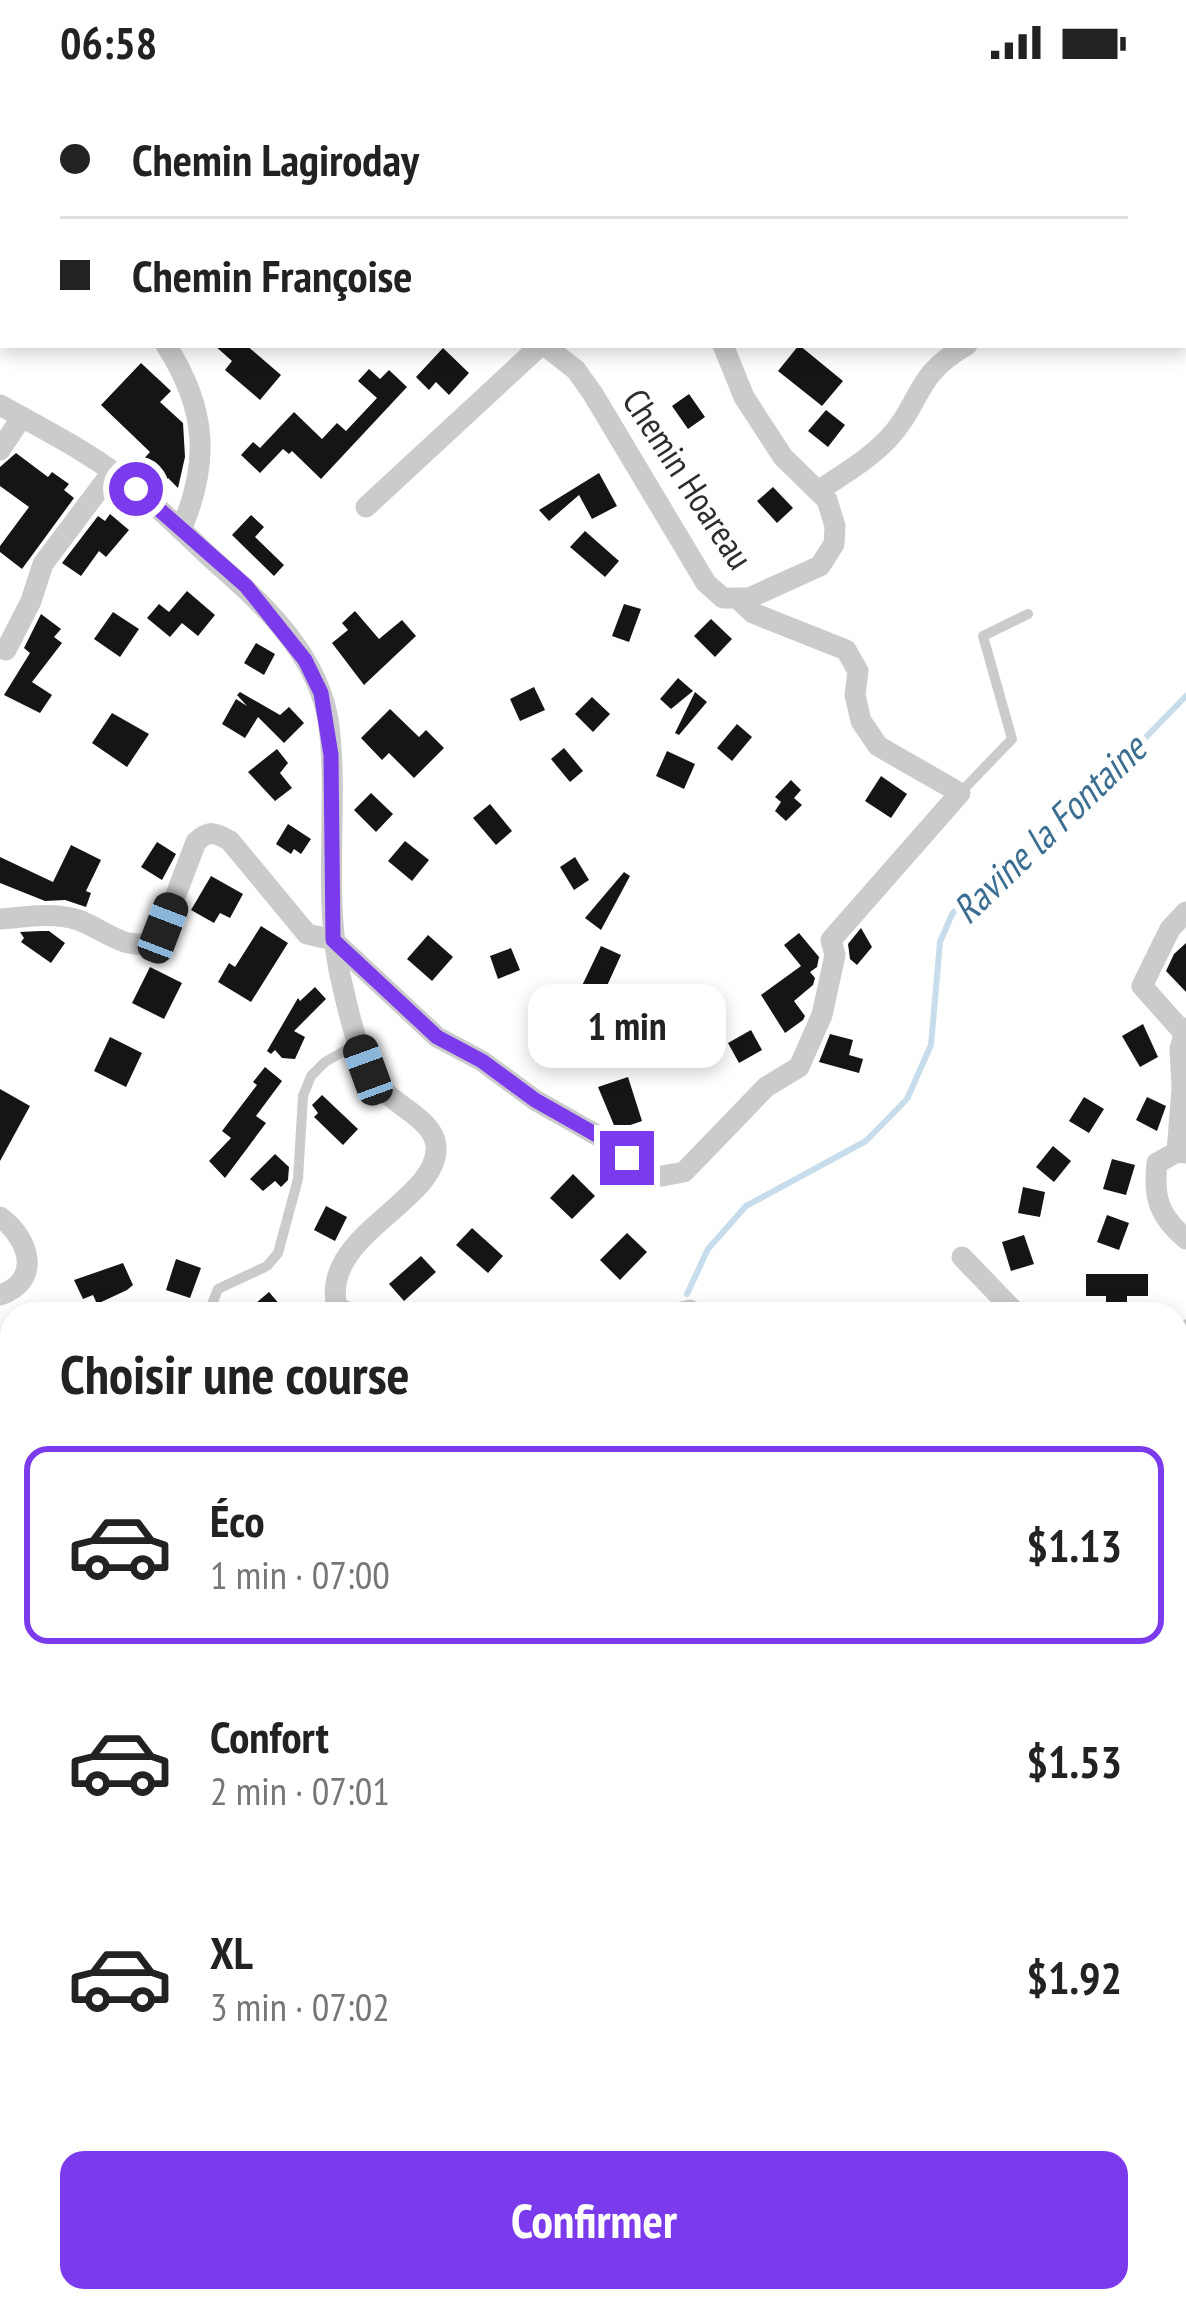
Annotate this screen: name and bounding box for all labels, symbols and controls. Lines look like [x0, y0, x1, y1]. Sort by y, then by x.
text: 06:58 [60, 13, 157, 71]
text: Chemin Lagiroday [132, 130, 419, 188]
text: Chemin Françoise [132, 246, 413, 304]
street label: Chemin Hoareau [613, 380, 764, 578]
route start [109, 462, 163, 516]
water label: Ravine la Fontaine [941, 721, 1159, 934]
car [133, 888, 193, 968]
callout: 1 min [528, 984, 726, 1068]
text: 1 min [588, 1000, 666, 1051]
car [339, 1030, 397, 1110]
route end [600, 1131, 654, 1185]
text: Choisir une course [60, 1339, 410, 1409]
icon: car [66, 1491, 174, 1599]
text: Éco [210, 1491, 265, 1549]
text: $1.13 [1026, 1516, 1122, 1574]
text: 1 min · 07:00 [210, 1549, 390, 1600]
icon: car [66, 1707, 174, 1815]
text: Confort [210, 1707, 329, 1765]
text: $1.53 [1026, 1732, 1122, 1790]
text: 2 min · 07:01 [210, 1765, 390, 1816]
icon: car [66, 1923, 174, 2031]
text: XL [210, 1923, 253, 1981]
text: $1.92 [1026, 1948, 1122, 2006]
text: 3 min · 07:02 [210, 1981, 390, 2032]
button: Confirmer [60, 2151, 1128, 2289]

